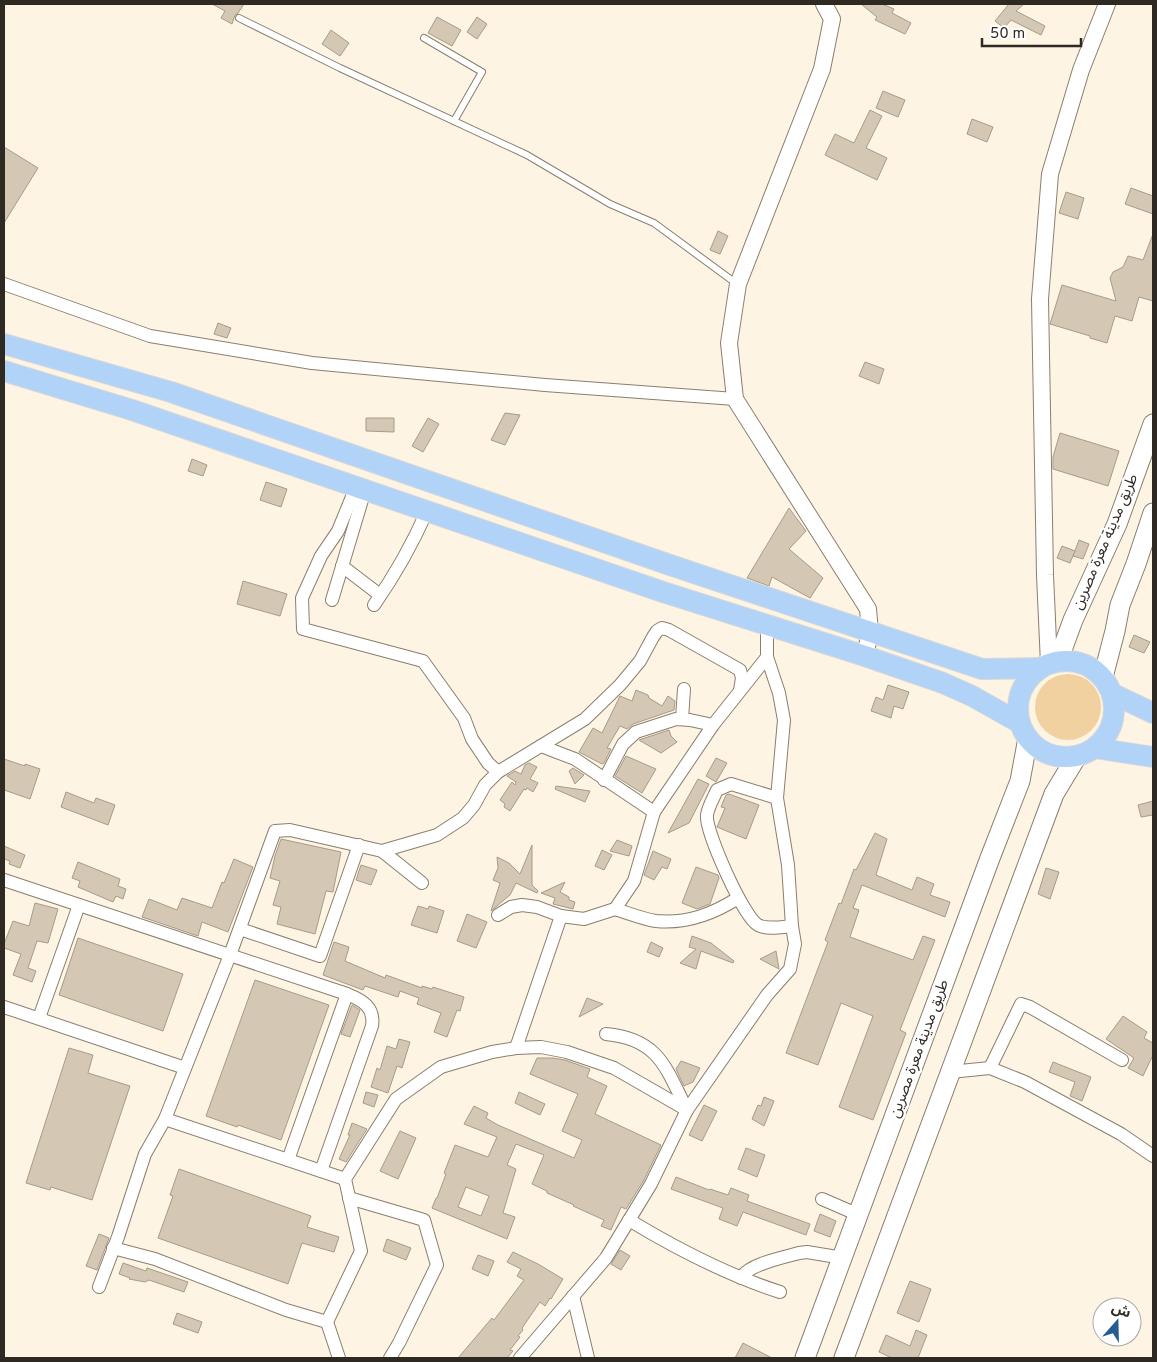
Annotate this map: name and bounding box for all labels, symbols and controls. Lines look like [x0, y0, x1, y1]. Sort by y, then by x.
scale bar [982, 15, 1081, 47]
text: 50 m [990, 25, 1025, 44]
street label: طريق مدينة معرة مصرين [1069, 471, 1143, 613]
street label: طريق مدينة معرة مصرين [886, 977, 954, 1121]
north arrow [1092, 1297, 1142, 1347]
text: ش [1109, 1300, 1133, 1322]

